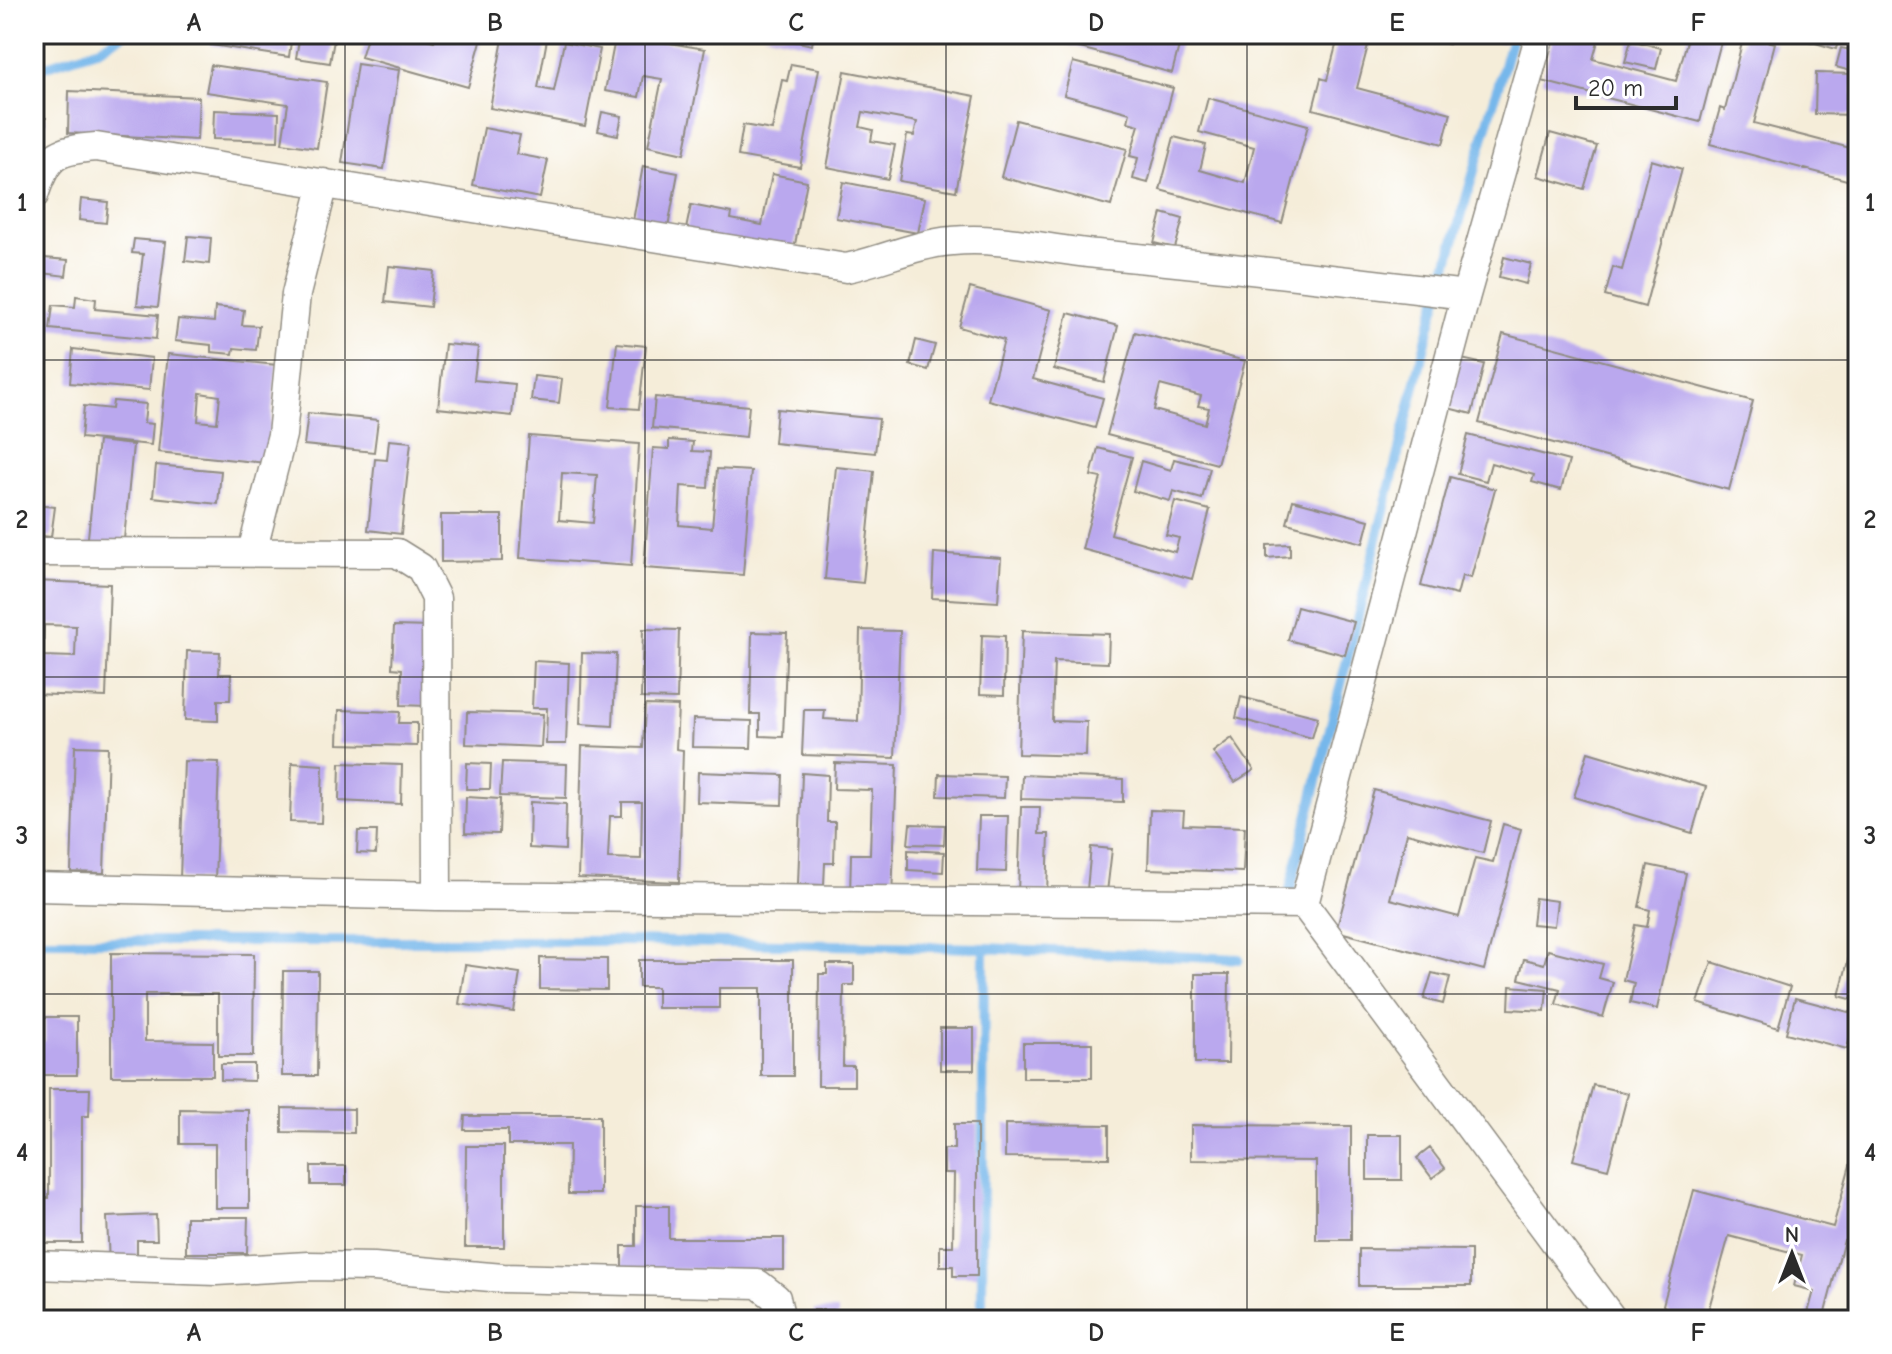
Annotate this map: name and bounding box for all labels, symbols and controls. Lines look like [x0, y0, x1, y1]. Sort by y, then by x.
text: A [187, 8, 202, 38]
text: B [487, 8, 503, 38]
text: C [788, 8, 804, 38]
text: D [1088, 8, 1104, 38]
text: E [1389, 8, 1405, 38]
text: F [1690, 8, 1706, 38]
scale bar [1576, 60, 1676, 110]
text: 20 m [1588, 74, 1643, 102]
text: 1 [17, 188, 27, 218]
text: 1 [1865, 188, 1875, 218]
text: 2 [16, 505, 28, 535]
text: 2 [1864, 505, 1876, 535]
text: 3 [16, 821, 28, 851]
text: 3 [1864, 821, 1876, 851]
text: 4 [16, 1138, 28, 1168]
text: 4 [1864, 1138, 1876, 1168]
north arrow [1752, 1214, 1832, 1294]
text: N [1785, 1222, 1799, 1248]
text: A [187, 1318, 202, 1348]
text: B [487, 1318, 503, 1348]
text: C [788, 1318, 804, 1348]
text: D [1088, 1318, 1104, 1348]
text: E [1389, 1318, 1405, 1348]
text: F [1690, 1318, 1706, 1348]

